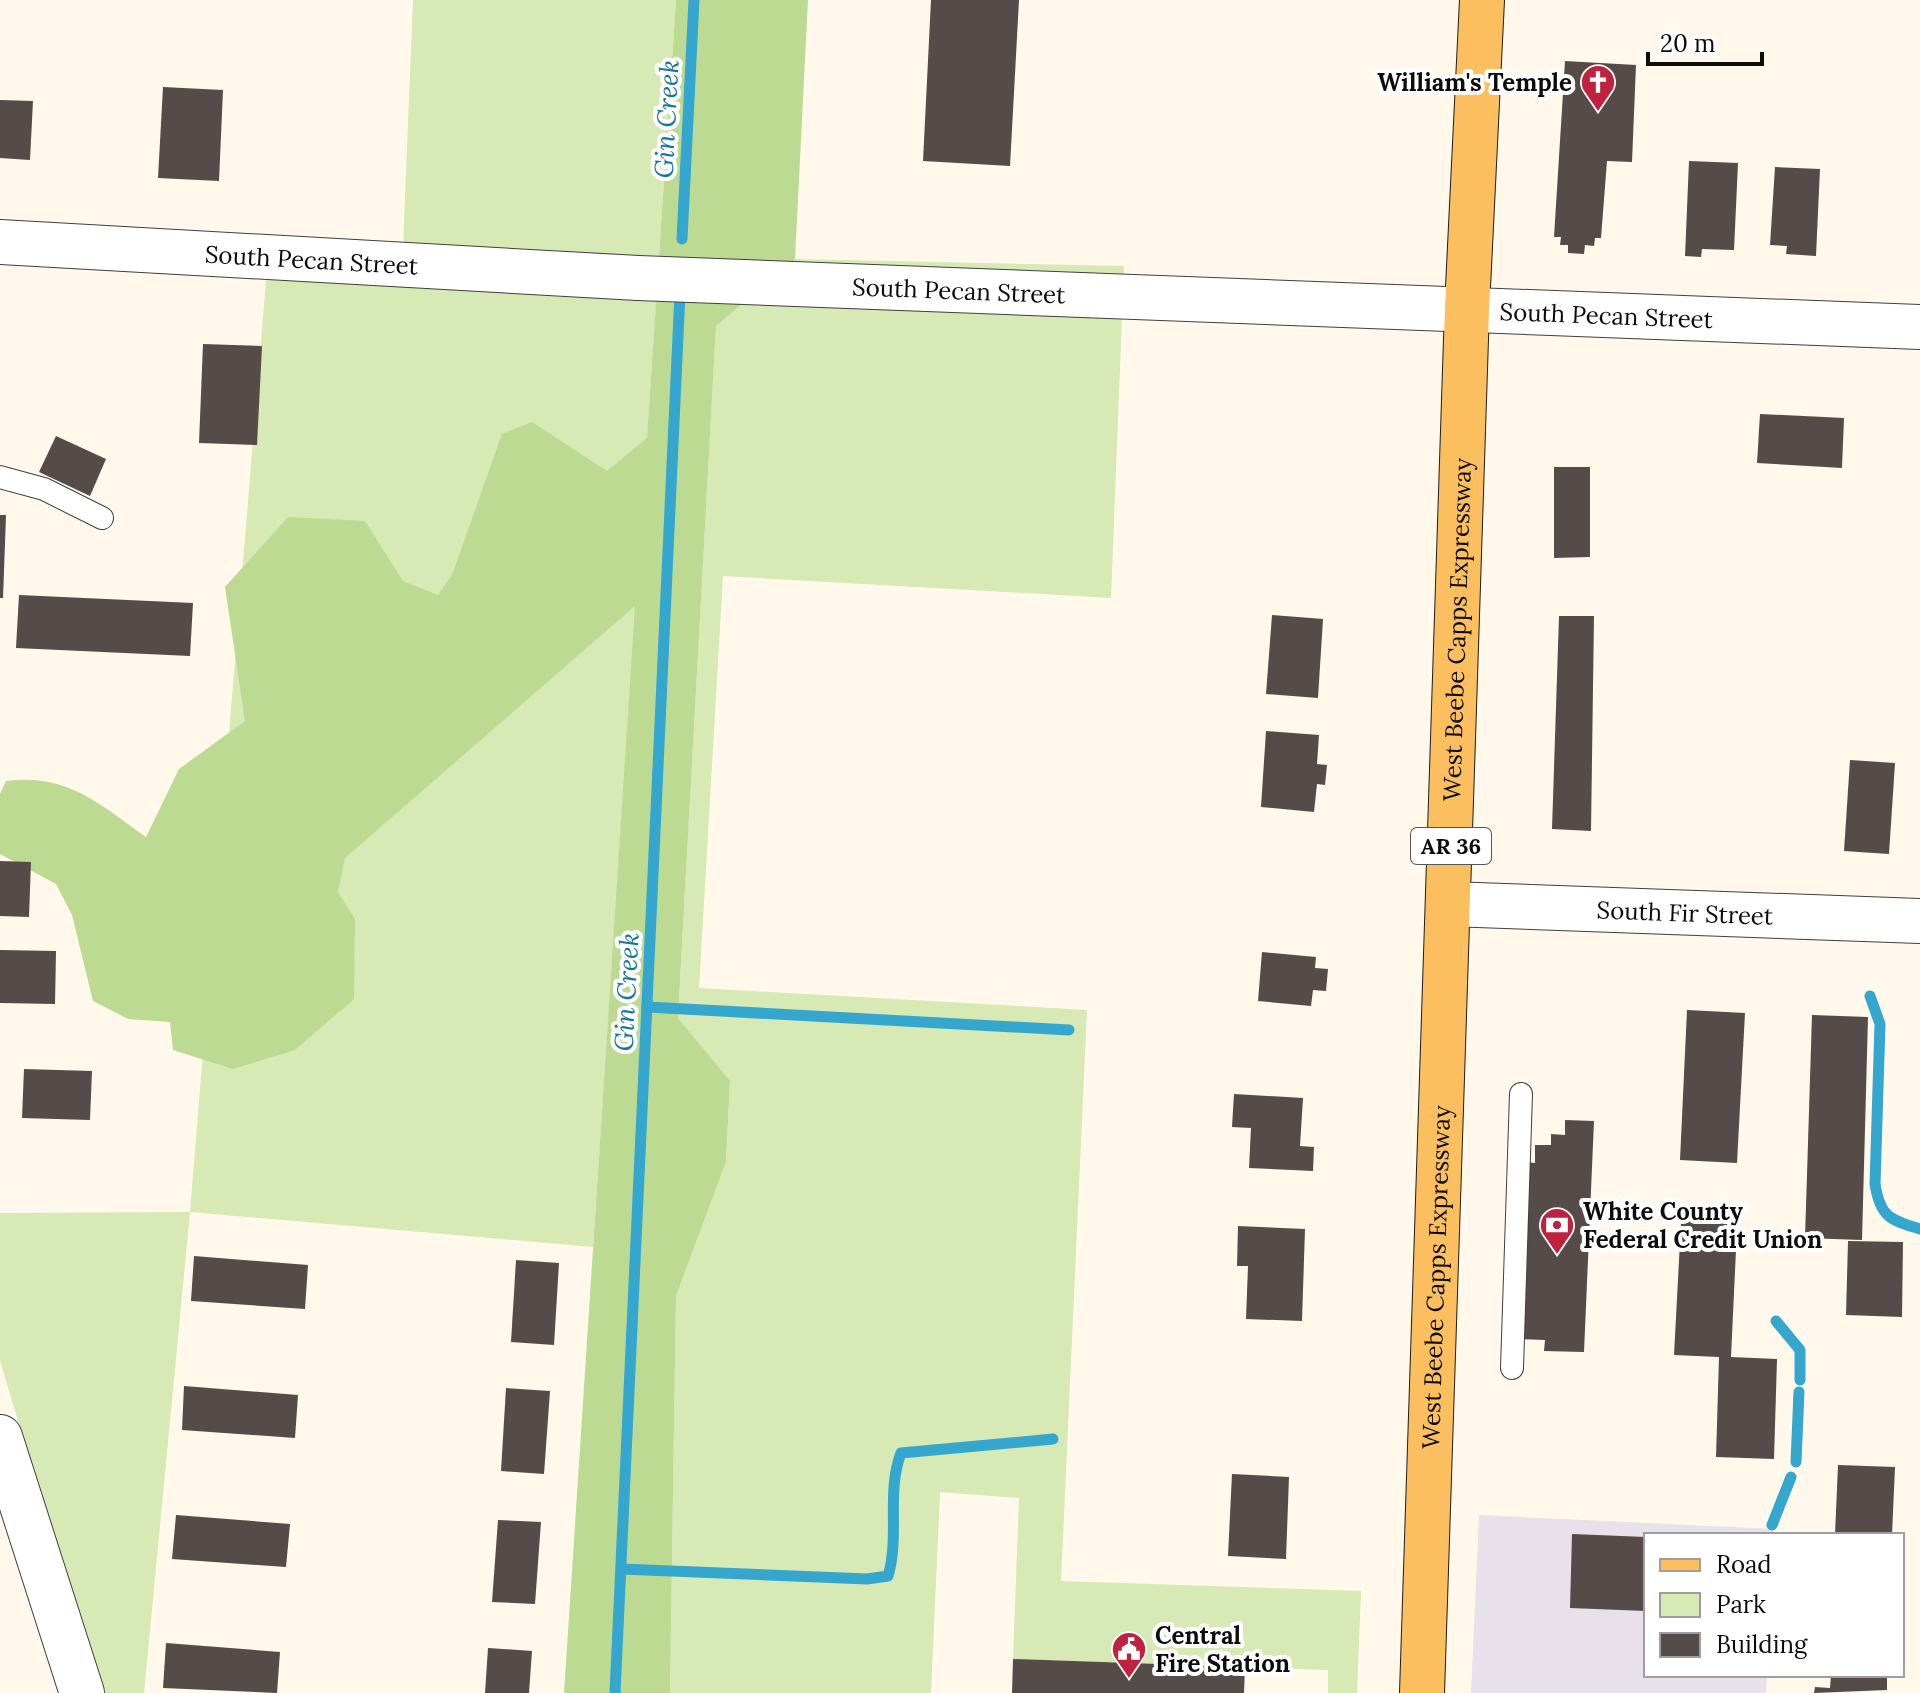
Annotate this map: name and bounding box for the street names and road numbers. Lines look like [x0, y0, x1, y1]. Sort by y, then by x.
street label: South Pecan Street [204, 238, 420, 281]
street label: South Pecan Street [852, 271, 1067, 310]
street label: South Pecan Street [1499, 295, 1714, 335]
street label: West Beebe Capps Expressway [1435, 457, 1478, 802]
road number: AR 36 [1411, 828, 1491, 864]
street label: South Fir Street [1596, 894, 1774, 931]
street label: West Beebe Capps Expressway [1414, 1105, 1457, 1449]

